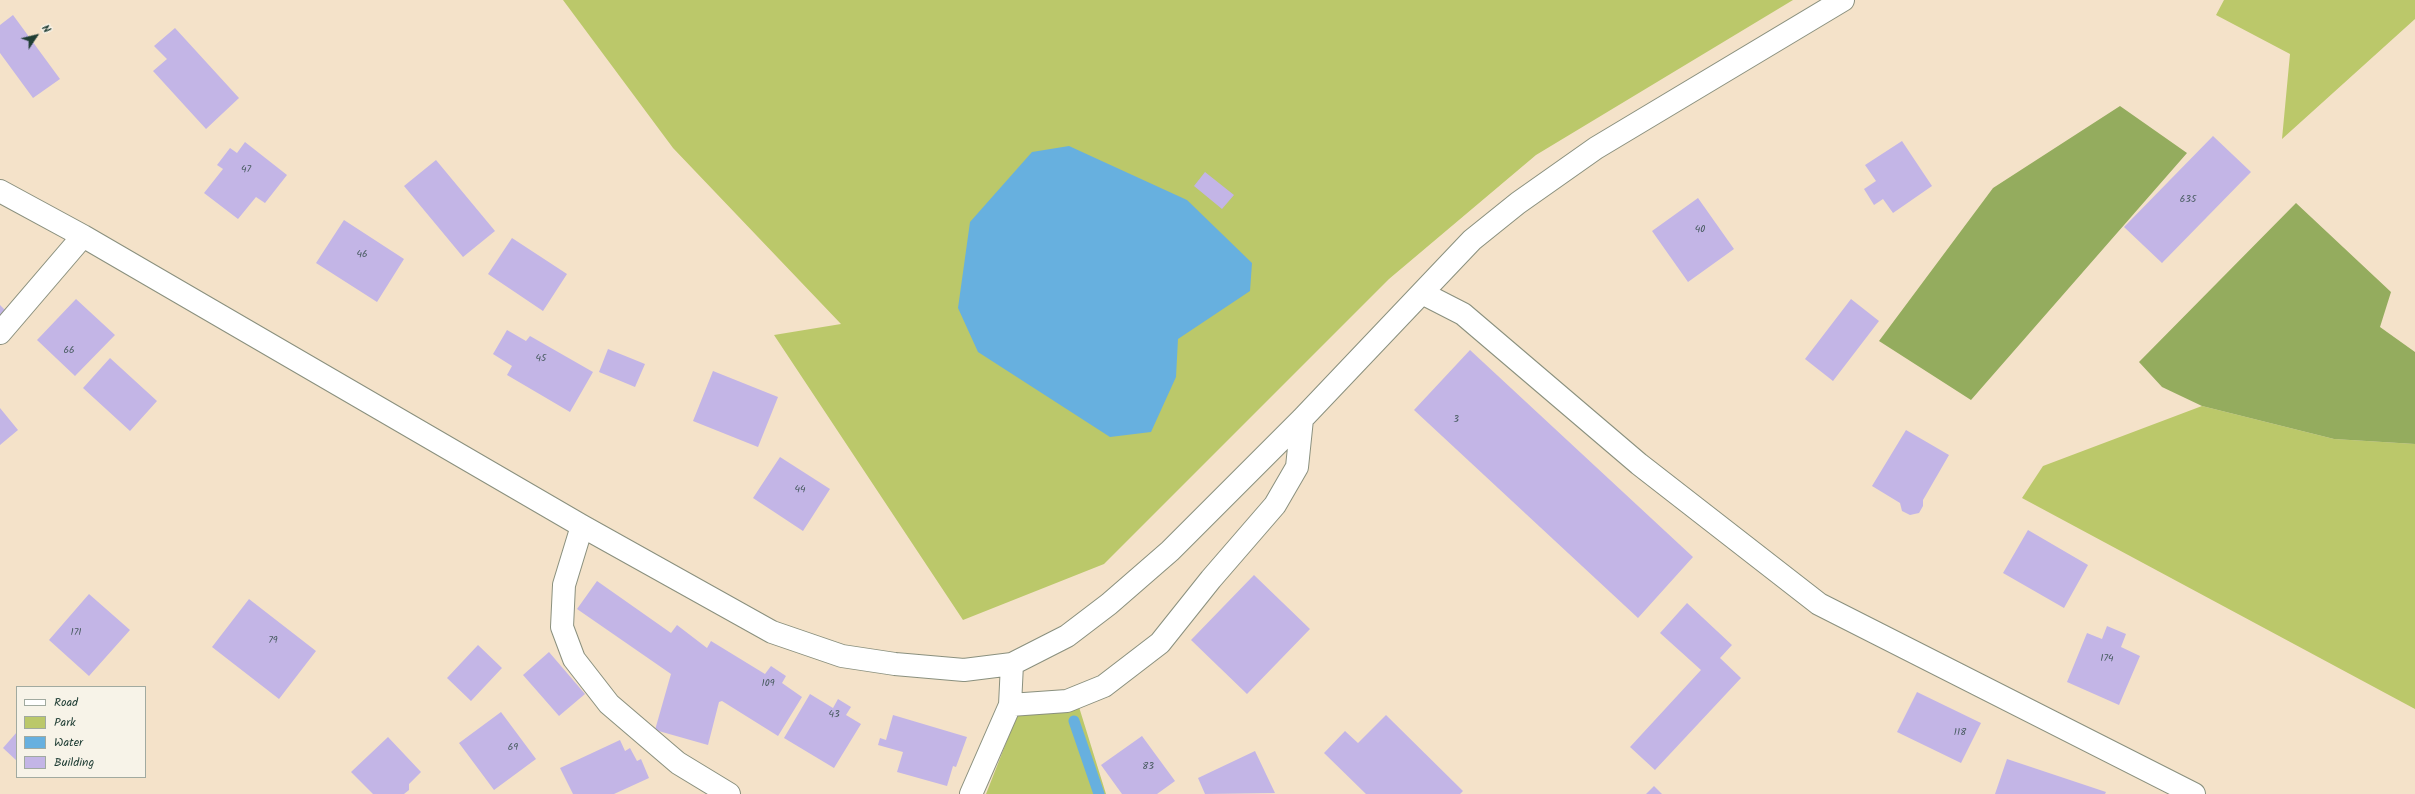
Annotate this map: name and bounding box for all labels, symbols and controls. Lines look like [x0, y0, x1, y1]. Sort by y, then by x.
north arrow [16, 16, 56, 56]
text: N [36, 21, 55, 37]
house number: 47 [241, 164, 251, 176]
house number: 635 [2180, 194, 2196, 206]
house number: 40 [1695, 224, 1705, 236]
house number: 46 [356, 249, 368, 261]
house number: 66 [63, 345, 75, 357]
house number: 45 [536, 353, 546, 365]
house number: 3 [1453, 414, 1459, 426]
house number: 44 [794, 484, 806, 496]
house number: 171 [71, 627, 81, 639]
house number: 79 [268, 635, 278, 647]
house number: 174 [2100, 653, 2114, 665]
house number: 109 [761, 678, 775, 690]
legend [16, 686, 146, 778]
text: Road [54, 693, 78, 712]
house number: 43 [828, 709, 840, 721]
text: Park [54, 713, 76, 732]
house number: 118 [1954, 727, 1966, 739]
text: Water [54, 733, 83, 752]
house number: 69 [508, 742, 518, 754]
text: Building [54, 753, 94, 772]
house number: 83 [1142, 761, 1154, 773]

